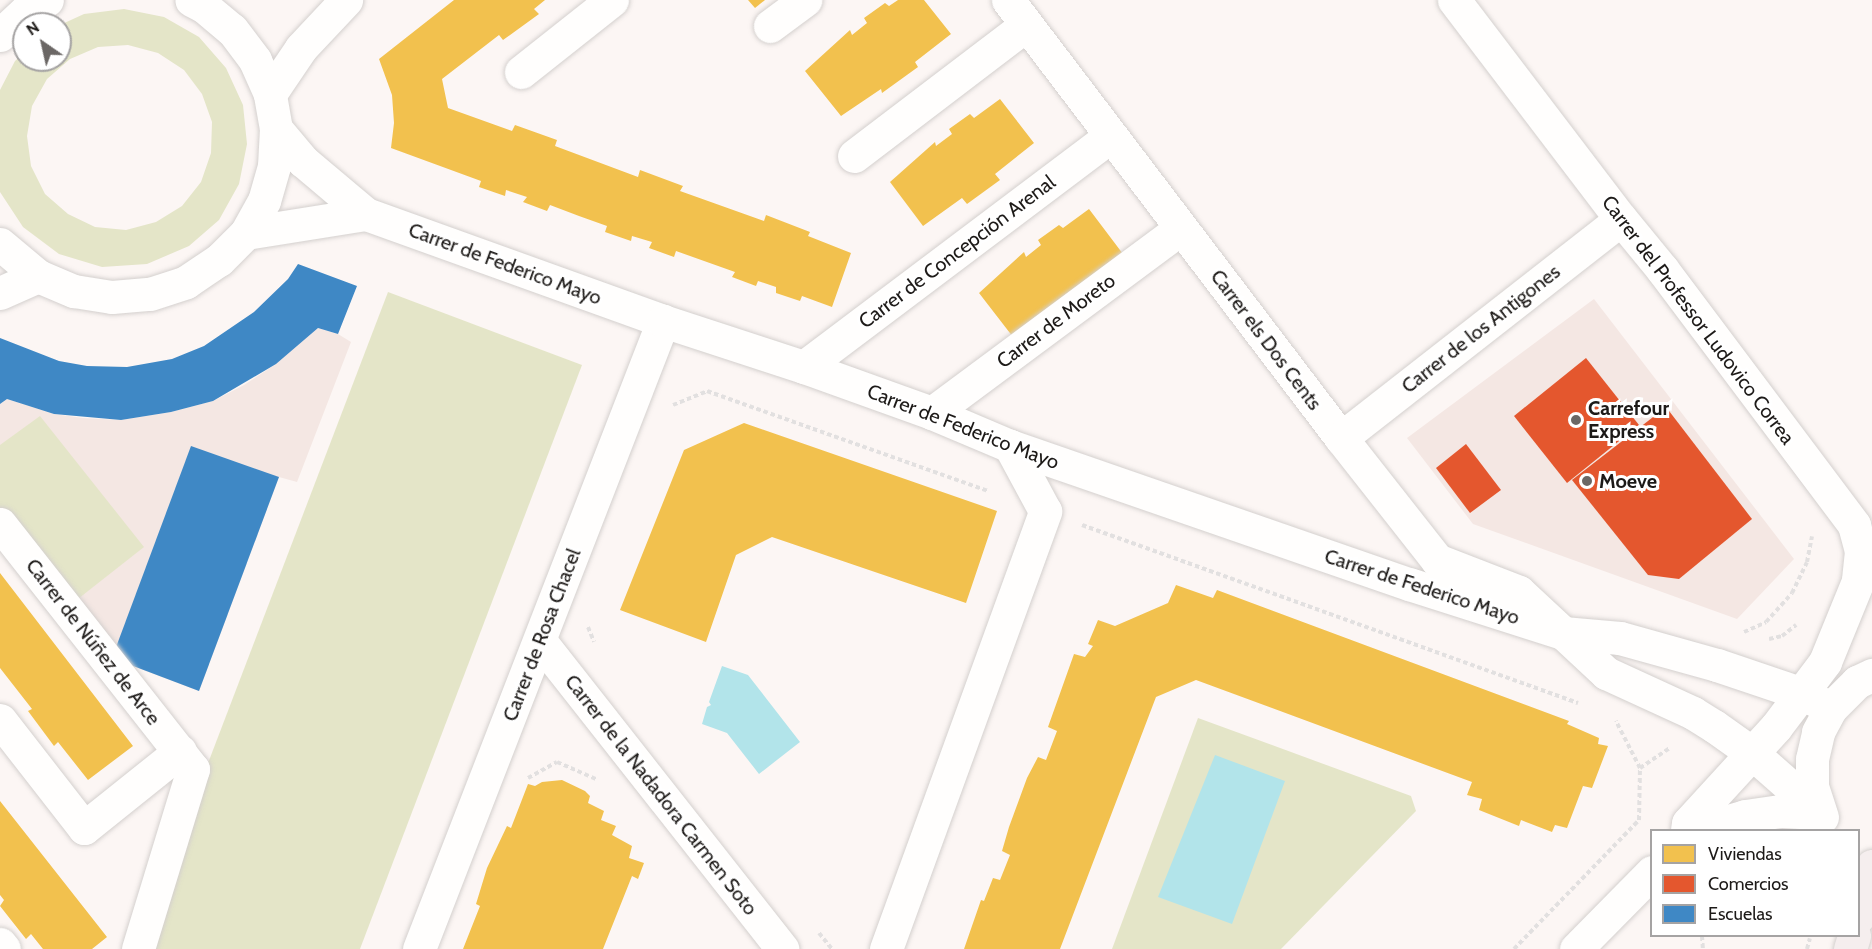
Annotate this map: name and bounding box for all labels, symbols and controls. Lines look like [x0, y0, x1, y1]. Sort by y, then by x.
north arrow [12, 12, 72, 72]
text: N [23, 17, 43, 39]
street label: Carrer de Concepción Arenal [854, 170, 1060, 334]
street label: Carrer del Professor Ludovico Correa [1597, 191, 1799, 449]
street label: Carrer de Federico Mayo [405, 218, 605, 310]
street label: Carrer de los Antigones [1397, 260, 1565, 398]
street label: Carrer els Dos Cents [1205, 265, 1327, 415]
street label: Carrer de Moreto [992, 269, 1120, 373]
street label: Carrer de Federico Mayo [864, 379, 1062, 475]
place label: Carrefour Express [1588, 396, 1669, 443]
marker: Carrefour Express [1569, 413, 1583, 427]
place label: Moeve [1599, 469, 1657, 493]
marker: Moeve [1580, 474, 1594, 488]
street label: Carrer de Federico Mayo [1321, 544, 1523, 630]
street label: Carrer de Rosa Chacel [498, 545, 586, 725]
street label: Carrer de Núñez de Arce [21, 554, 165, 730]
street label: Carrer de la Nadadora Carmen Soto [560, 670, 762, 920]
legend [1650, 829, 1860, 937]
text: Viviendas [1708, 843, 1782, 865]
text: Comercios [1708, 873, 1789, 895]
text: Escuelas [1708, 903, 1773, 925]

